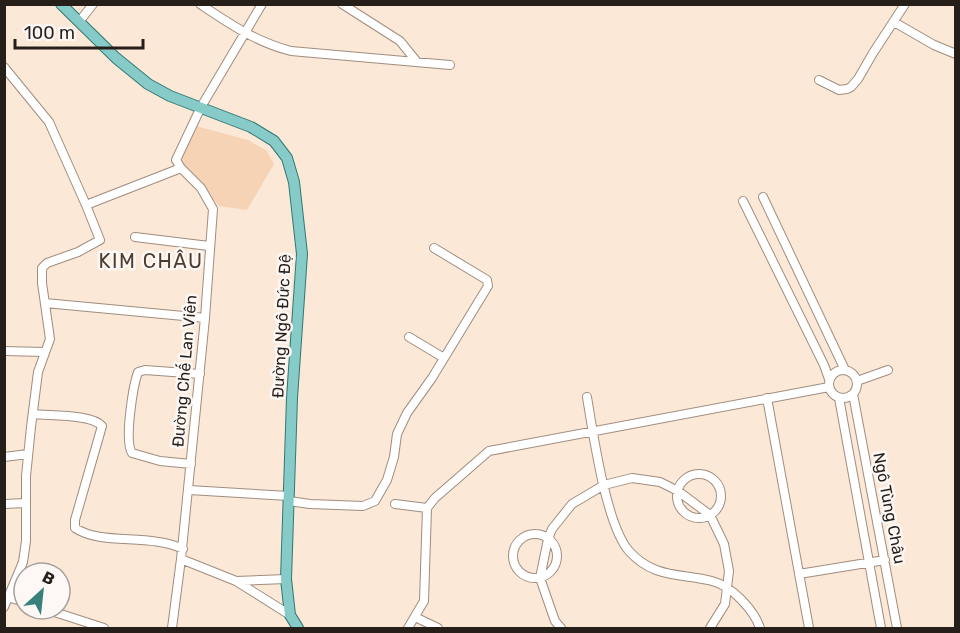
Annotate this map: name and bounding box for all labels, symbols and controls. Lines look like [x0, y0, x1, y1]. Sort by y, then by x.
scale bar [15, 12, 142, 50]
text: 100 m [24, 22, 75, 44]
district label: KIM CHÂU [98, 249, 204, 273]
street label: Đường Ngô Đức Đệ [268, 254, 295, 398]
street label: Đường Chế Lan Viên [167, 294, 201, 448]
street label: Ngô Tùng Châu [869, 451, 910, 565]
north arrow [12, 561, 72, 621]
text: B [39, 567, 58, 589]

